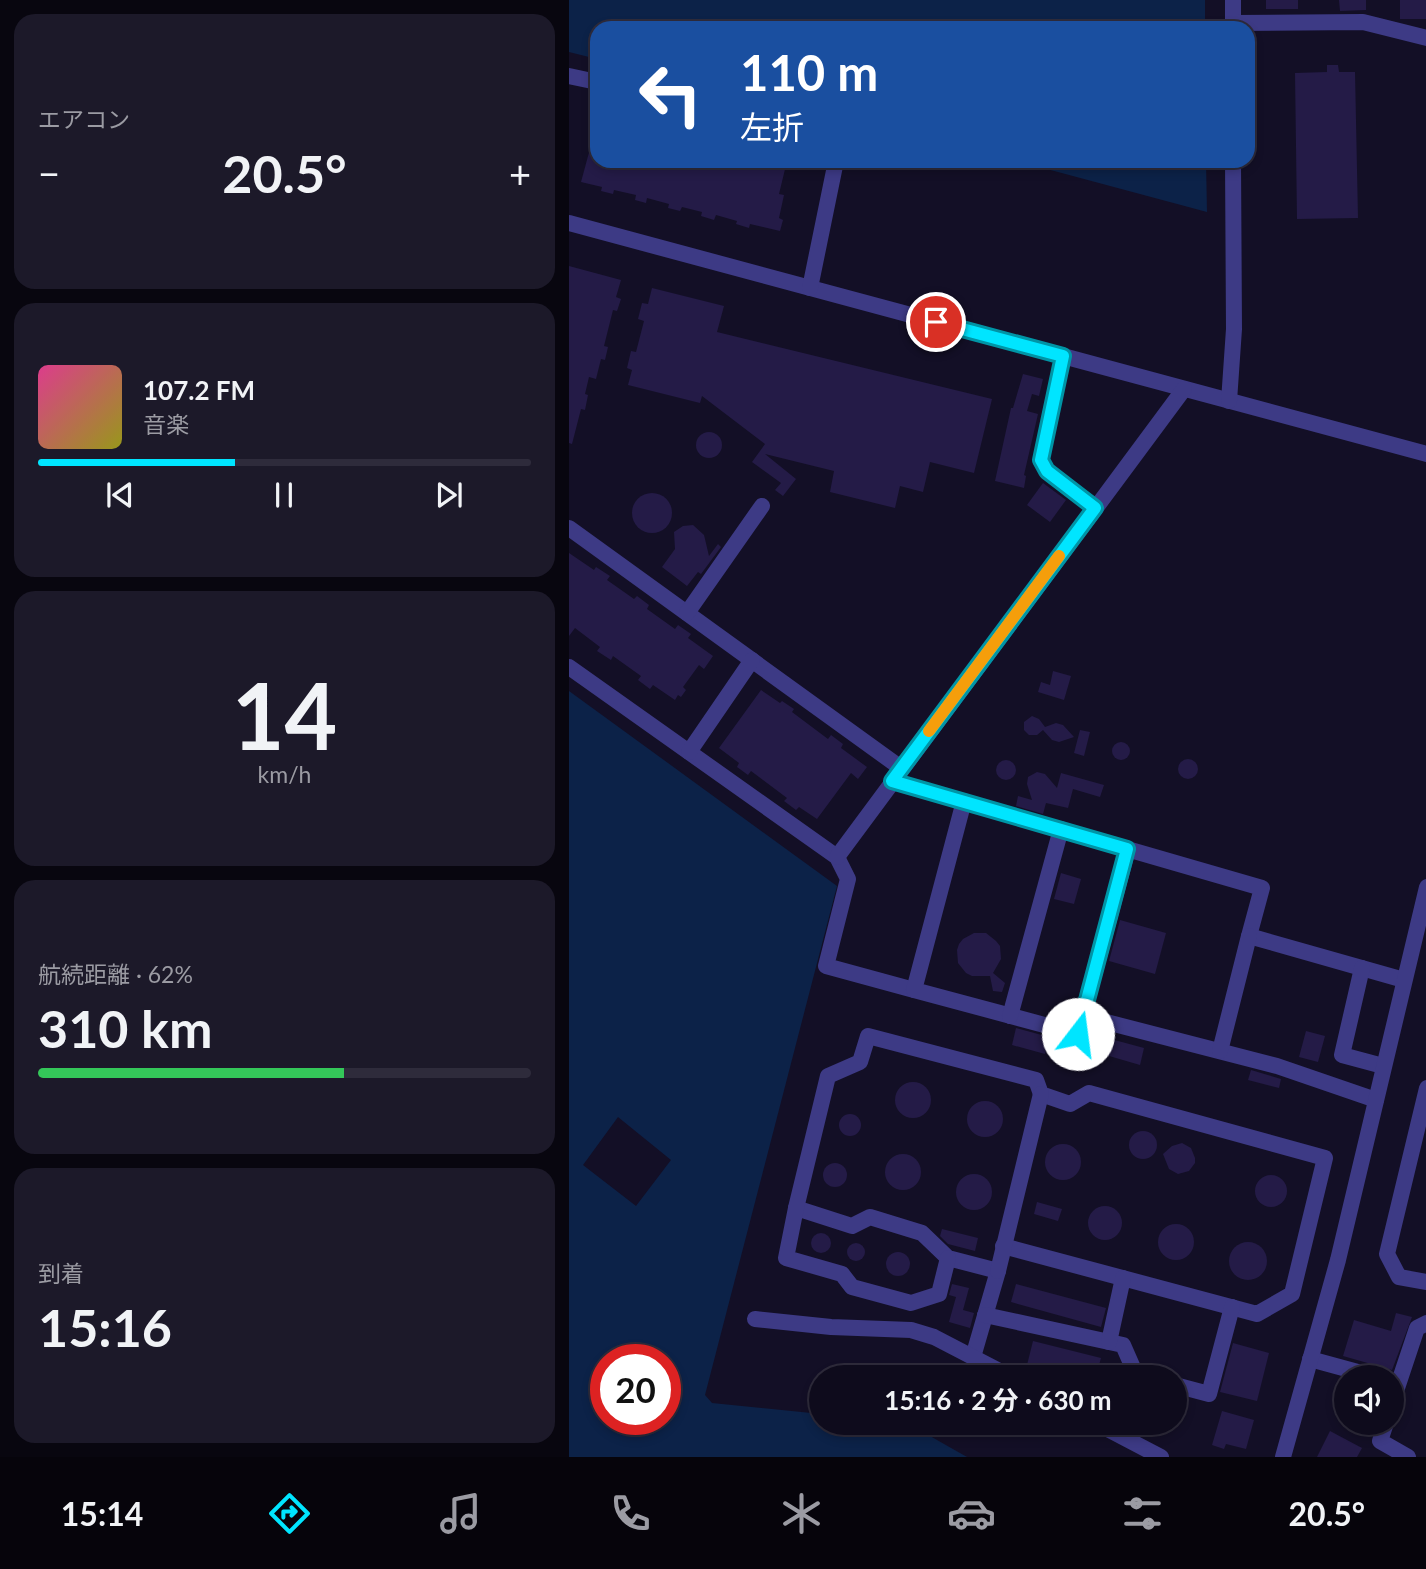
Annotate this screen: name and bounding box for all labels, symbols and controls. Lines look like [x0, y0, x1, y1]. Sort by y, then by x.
text: 110 m [740, 43, 878, 101]
icon: left [625, 49, 716, 140]
text: エアコン [38, 105, 130, 133]
text: 左折 [740, 107, 804, 146]
text: 20.5° [222, 142, 347, 204]
text: − [38, 150, 60, 196]
text: + [509, 150, 531, 196]
pin [906, 292, 966, 352]
icon: arrive [917, 303, 955, 341]
text: 107.2 FM [143, 374, 255, 406]
text: 音楽 [143, 410, 189, 438]
icon: previous [101, 476, 139, 514]
icon: pause [265, 476, 303, 514]
icon: next [430, 476, 468, 514]
text: 14 [232, 660, 337, 769]
text: km/h [258, 760, 311, 788]
text: 航続距離 · 62% [38, 960, 193, 988]
text: 310 km [38, 997, 212, 1059]
position arrow [1041, 997, 1115, 1071]
text: 到着 [38, 1259, 84, 1287]
text: 15:16 [38, 1296, 172, 1358]
speed limit sign: 20 [590, 1344, 681, 1435]
map controls [1334, 1365, 1404, 1435]
button: sound [1334, 1365, 1404, 1435]
text: 15:16 · 2 分 · 630 m [884, 1384, 1112, 1416]
icon: directions [265, 1489, 314, 1538]
icon: music [436, 1489, 485, 1538]
icon: phone [606, 1489, 655, 1538]
icon: climate [777, 1489, 826, 1538]
icon: car [947, 1489, 996, 1538]
icon: filters [1118, 1489, 1167, 1538]
text: 15:14 [61, 1494, 143, 1533]
text: 20.5° [1289, 1494, 1365, 1533]

